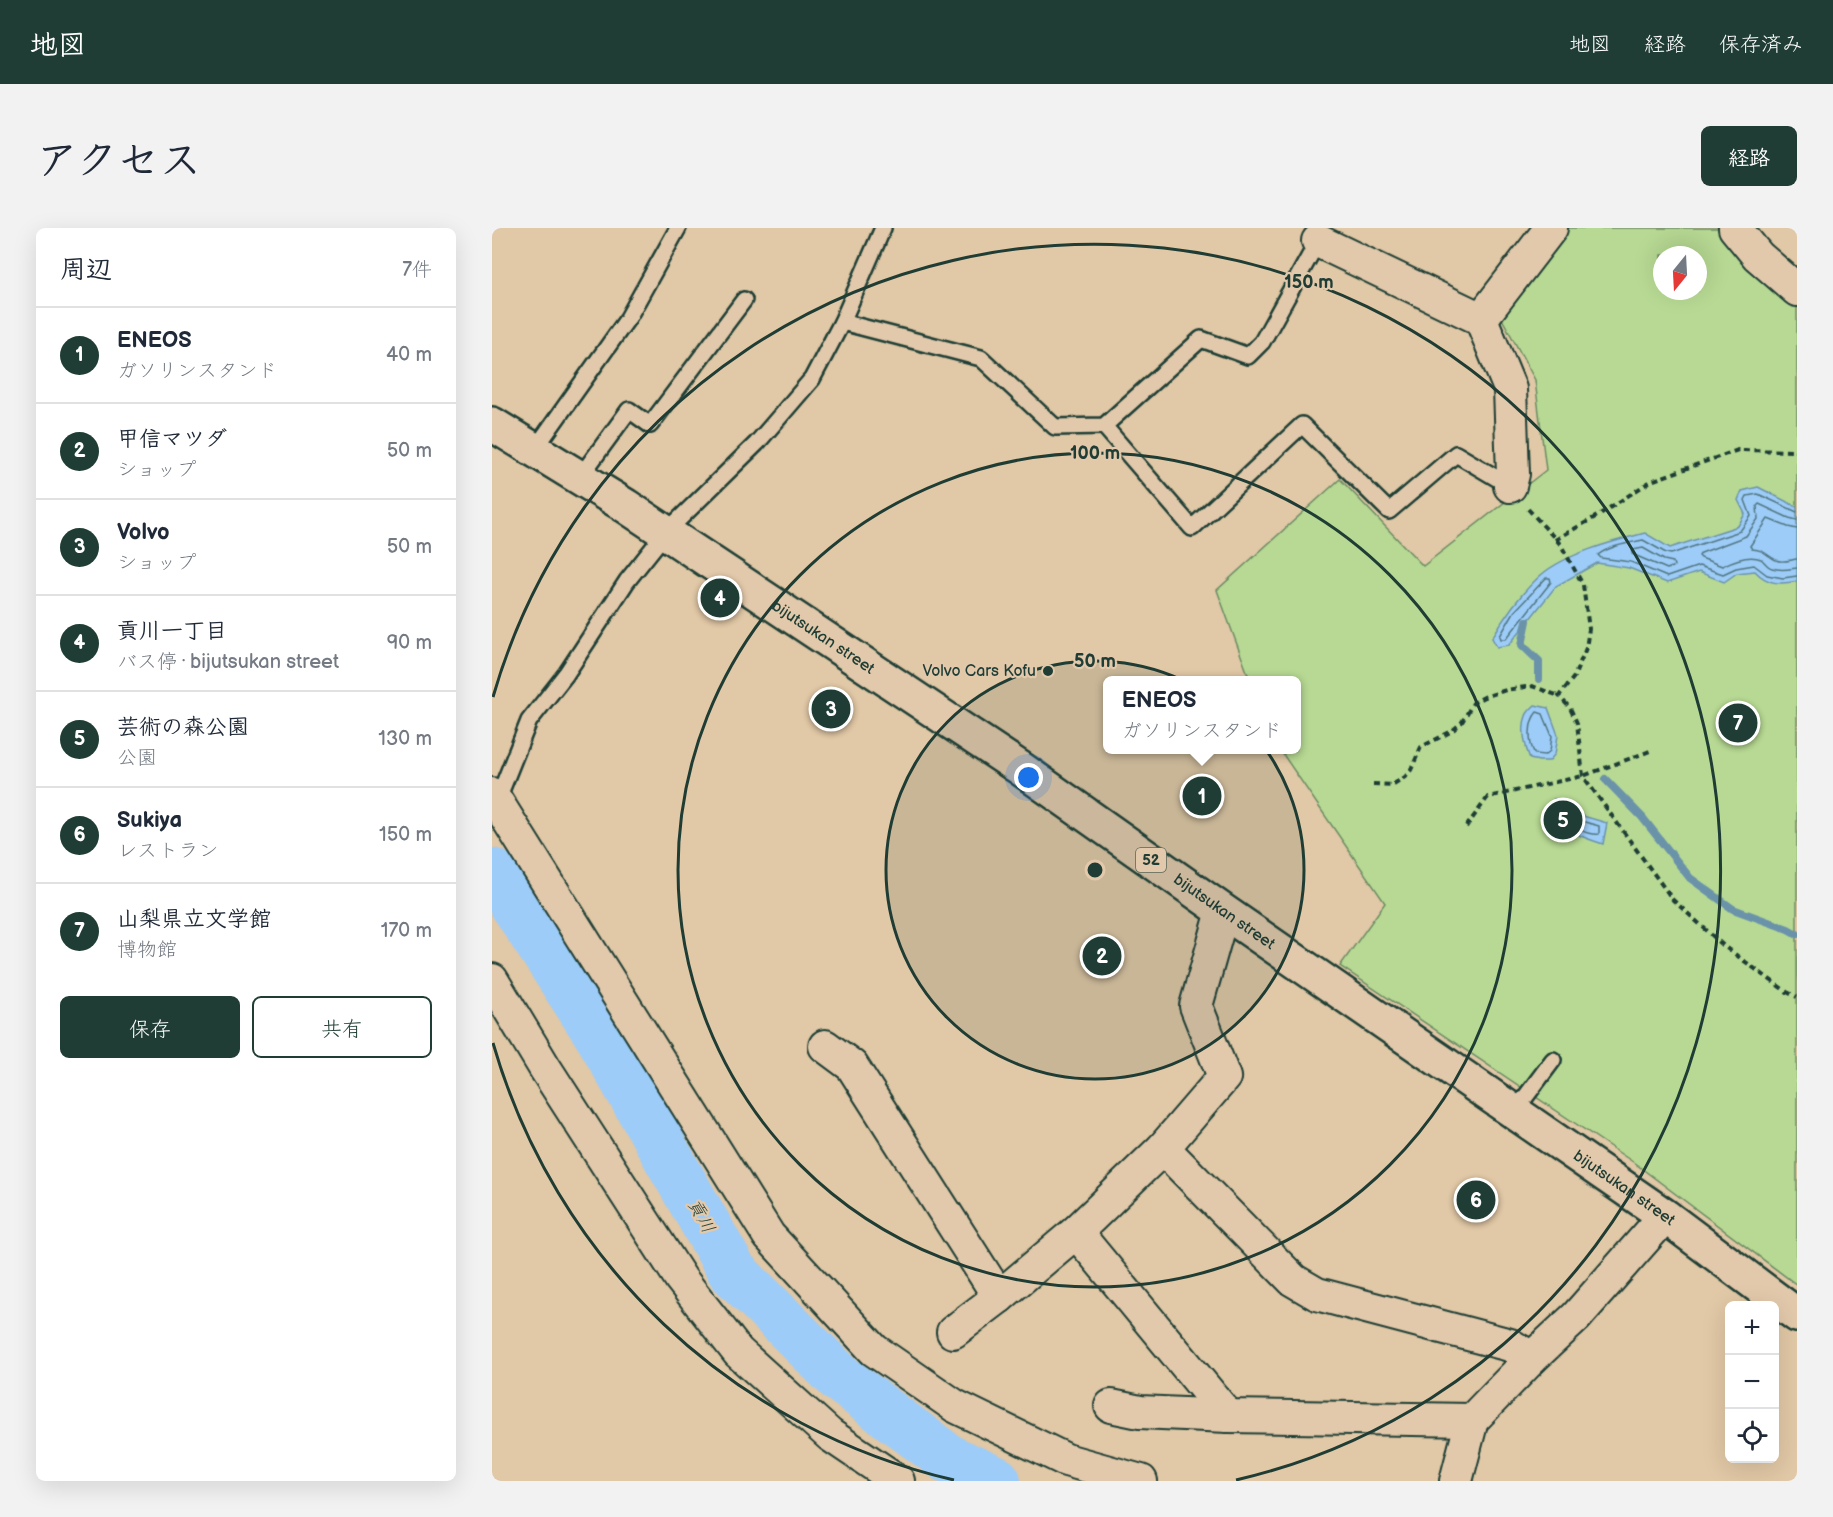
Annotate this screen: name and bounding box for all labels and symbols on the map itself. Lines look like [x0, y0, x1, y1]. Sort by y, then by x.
north arrow [1653, 246, 1707, 300]
text: 150 m [1284, 272, 1334, 293]
text: 100 m [1070, 443, 1120, 464]
pin: 4 [700, 576, 740, 620]
street label: bijutsukan street [768, 596, 878, 678]
text: 50 m [1074, 651, 1116, 672]
place label: Volvo Cars Kofu [923, 662, 1036, 681]
marker: Volvo Cars Kofu [1041, 664, 1055, 678]
pin: 3 [812, 686, 850, 732]
pin: 7 [1718, 700, 1758, 746]
your location [1014, 763, 1043, 792]
pin: 1 [1182, 774, 1222, 818]
pin: 5 [1544, 798, 1582, 842]
road number: 52 [1136, 848, 1166, 872]
centre of rings [1085, 860, 1105, 880]
street label: bijutsukan street [1170, 870, 1279, 954]
pin: 2 [1082, 934, 1122, 978]
street label: bijutsukan street [1570, 1146, 1679, 1230]
pin: 6 [1456, 1178, 1496, 1222]
water label: 貢川 [683, 1195, 719, 1237]

